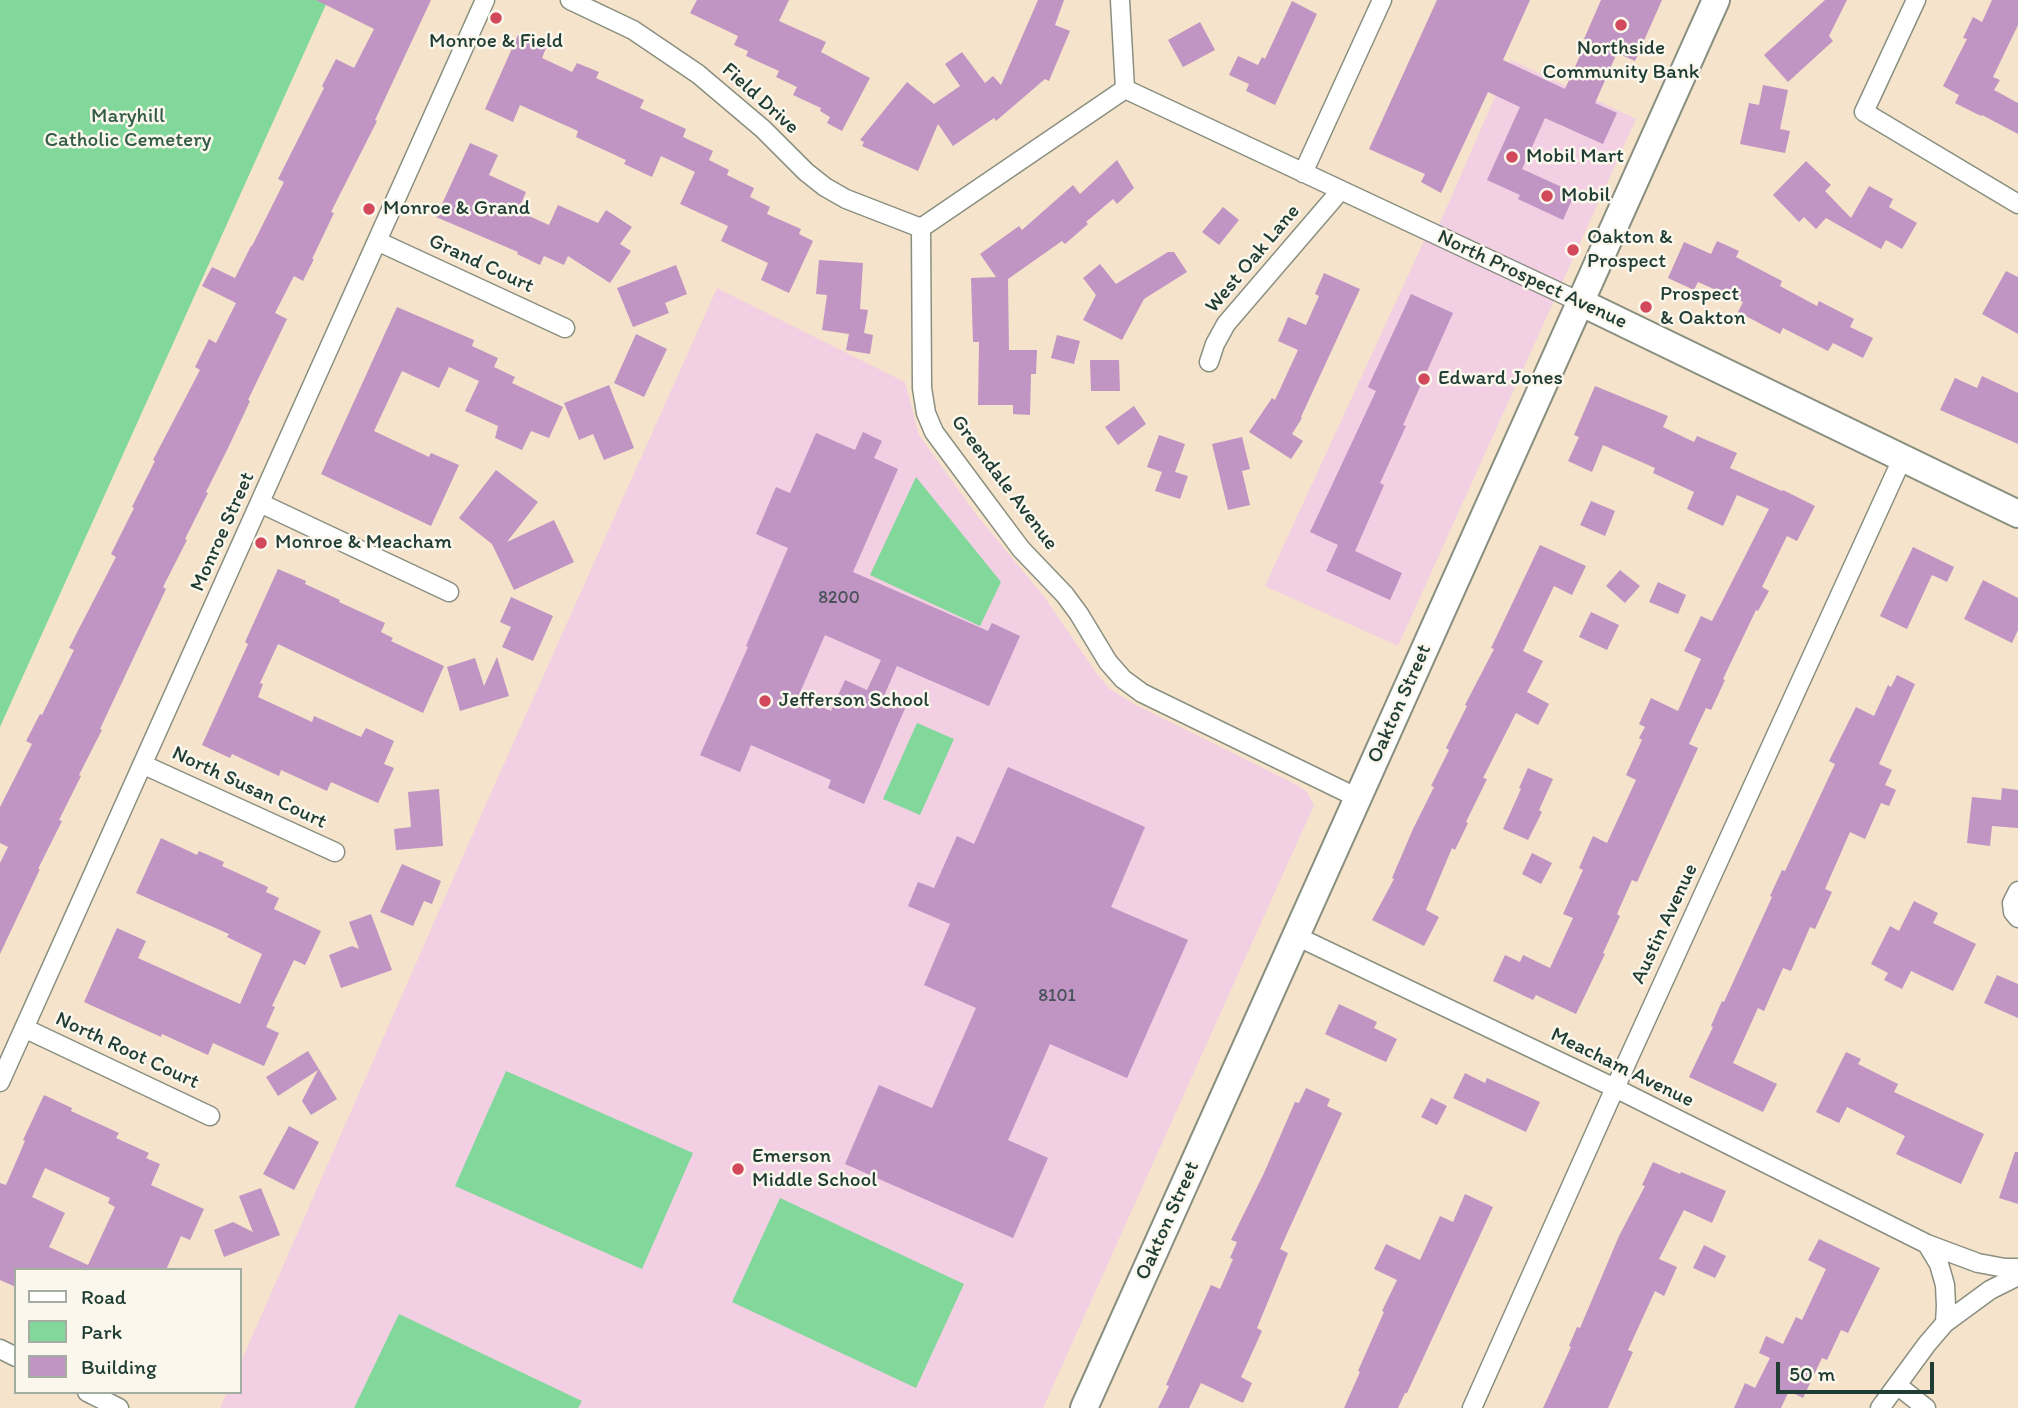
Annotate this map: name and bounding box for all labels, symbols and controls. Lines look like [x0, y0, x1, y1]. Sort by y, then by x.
marker: Monroe & Field [488, 10, 504, 26]
marker: Northside Community Bank [1613, 17, 1629, 33]
place label: Monroe & Field [429, 29, 563, 55]
place label: Northside Community Bank [1542, 36, 1700, 86]
street label: Field Drive [716, 58, 804, 140]
park label: Maryhill Catholic Cemetery [45, 104, 211, 154]
place label: Mobil Mart [1526, 144, 1624, 170]
marker: Mobil Mart [1504, 149, 1520, 165]
place label: Mobil [1561, 183, 1610, 209]
marker: Mobil [1539, 188, 1555, 204]
place label: Monroe & Grand [383, 196, 530, 222]
street label: West Oak Lane [1200, 200, 1306, 318]
marker: Monroe & Grand [361, 201, 377, 217]
street label: North Prospect Avenue [1433, 225, 1631, 335]
place label: Oakton & Prospect [1587, 225, 1673, 275]
street label: Grand Court [424, 229, 538, 299]
marker: Oakton & Prospect [1565, 242, 1581, 258]
place label: Prospect & Oakton [1660, 282, 1746, 332]
marker: Prospect & Oakton [1638, 299, 1654, 315]
place label: Edward Jones [1438, 366, 1563, 392]
marker: Edward Jones [1416, 371, 1432, 387]
street label: Greendale Avenue [945, 410, 1063, 556]
street label: Monroe Street [185, 468, 261, 596]
place label: Monroe & Meacham [275, 530, 452, 556]
marker: Monroe & Meacham [253, 535, 269, 551]
house number: 8200 [818, 587, 860, 609]
street label: Oakton Street [1363, 641, 1437, 767]
place label: Jefferson School [779, 688, 929, 714]
marker: Jefferson School [757, 693, 773, 709]
street label: North Susan Court [168, 741, 330, 835]
street label: Austin Avenue [1626, 860, 1704, 988]
house number: 8101 [1038, 985, 1076, 1007]
street label: North Root Court [51, 1007, 203, 1095]
street label: Meacham Avenue [1546, 1022, 1698, 1114]
place label: Emerson Middle School [752, 1144, 877, 1194]
street label: Oakton Street [1131, 1158, 1205, 1284]
marker: Emerson Middle School [730, 1161, 746, 1177]
legend [14, 1268, 242, 1394]
text: Road [81, 1284, 126, 1309]
text: Park [81, 1319, 122, 1344]
scale bar [1780, 1348, 1938, 1392]
text: Building [81, 1354, 157, 1379]
text: 50 m [1789, 1361, 1835, 1386]

